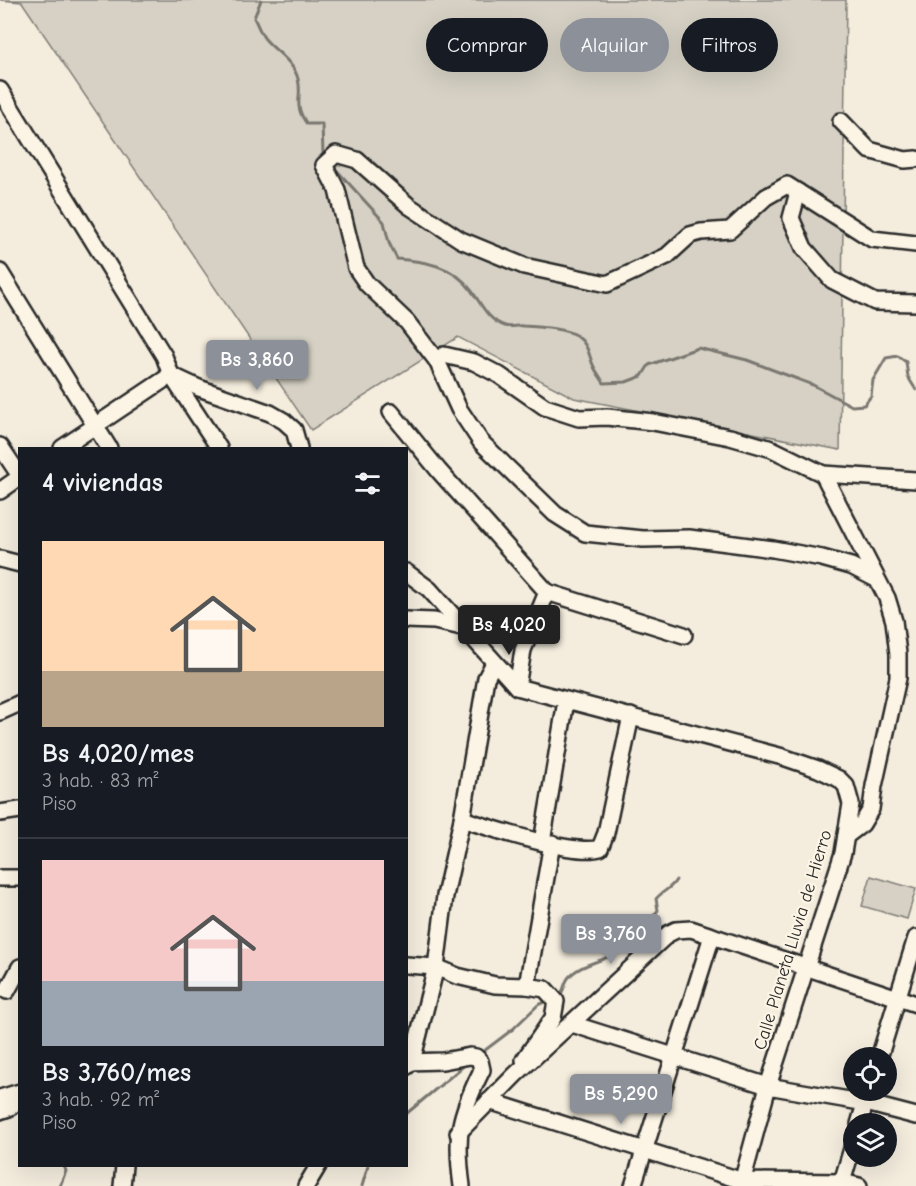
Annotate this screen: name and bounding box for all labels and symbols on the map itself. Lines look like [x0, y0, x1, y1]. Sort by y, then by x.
pin: Bs 3,860 [195, 340, 319, 391]
pin: Bs 4,020 [447, 605, 571, 656]
street label: Calle Planeta Lluvia de Hierro [750, 828, 836, 1052]
pin: Bs 3,760 [549, 914, 673, 965]
pin: Bs 5,290 [559, 1074, 683, 1125]

